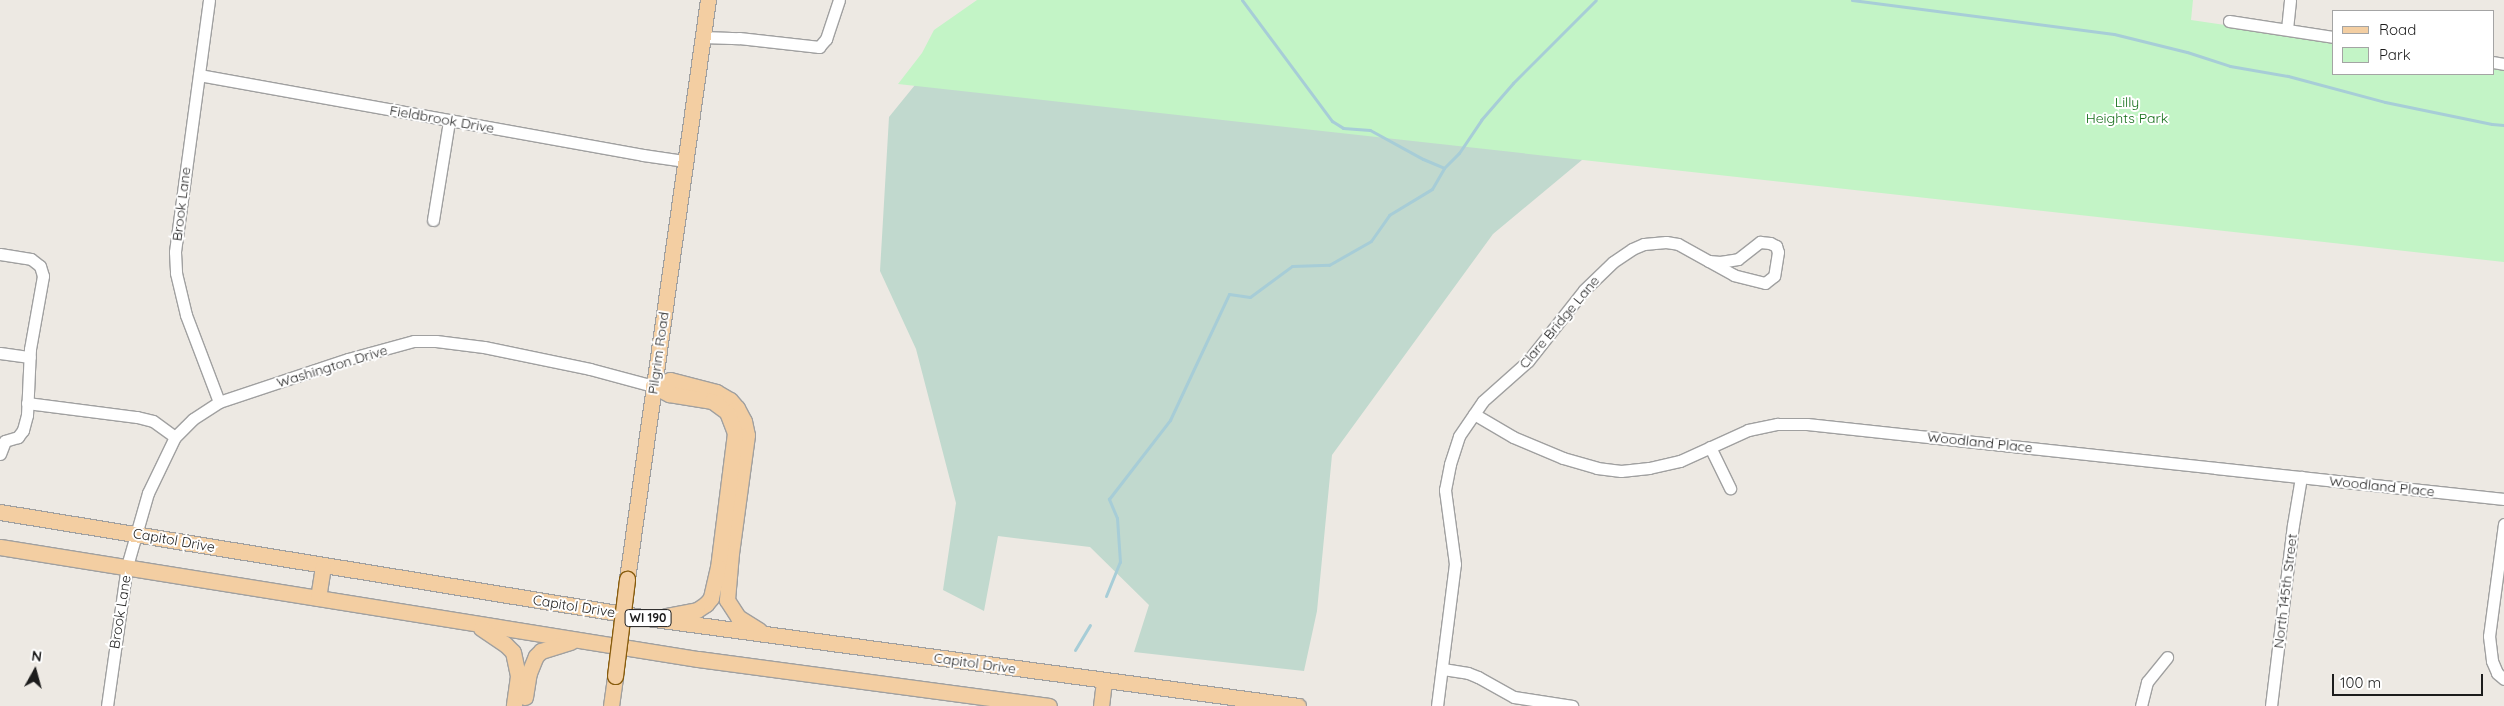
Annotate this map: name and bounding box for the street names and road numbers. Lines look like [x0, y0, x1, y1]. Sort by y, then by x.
street label: Fieldbrook Drive [388, 102, 496, 136]
street label: Brook Lane [168, 166, 194, 242]
street label: Clare Bridge Lane [1515, 272, 1603, 372]
street label: Pilgrim Road [644, 311, 672, 395]
street label: Washington Drive [275, 341, 389, 391]
street label: Woodland Place [1926, 428, 2034, 456]
street label: Woodland Place [2328, 472, 2436, 500]
street label: Capitol Drive [132, 525, 216, 555]
street label: North 145th Street [2270, 533, 2300, 649]
street label: Brook Lane [106, 574, 134, 650]
street label: Capitol Drive [532, 591, 616, 621]
road number: WI 190 [624, 608, 672, 628]
street label: Capitol Drive [933, 649, 1017, 677]

